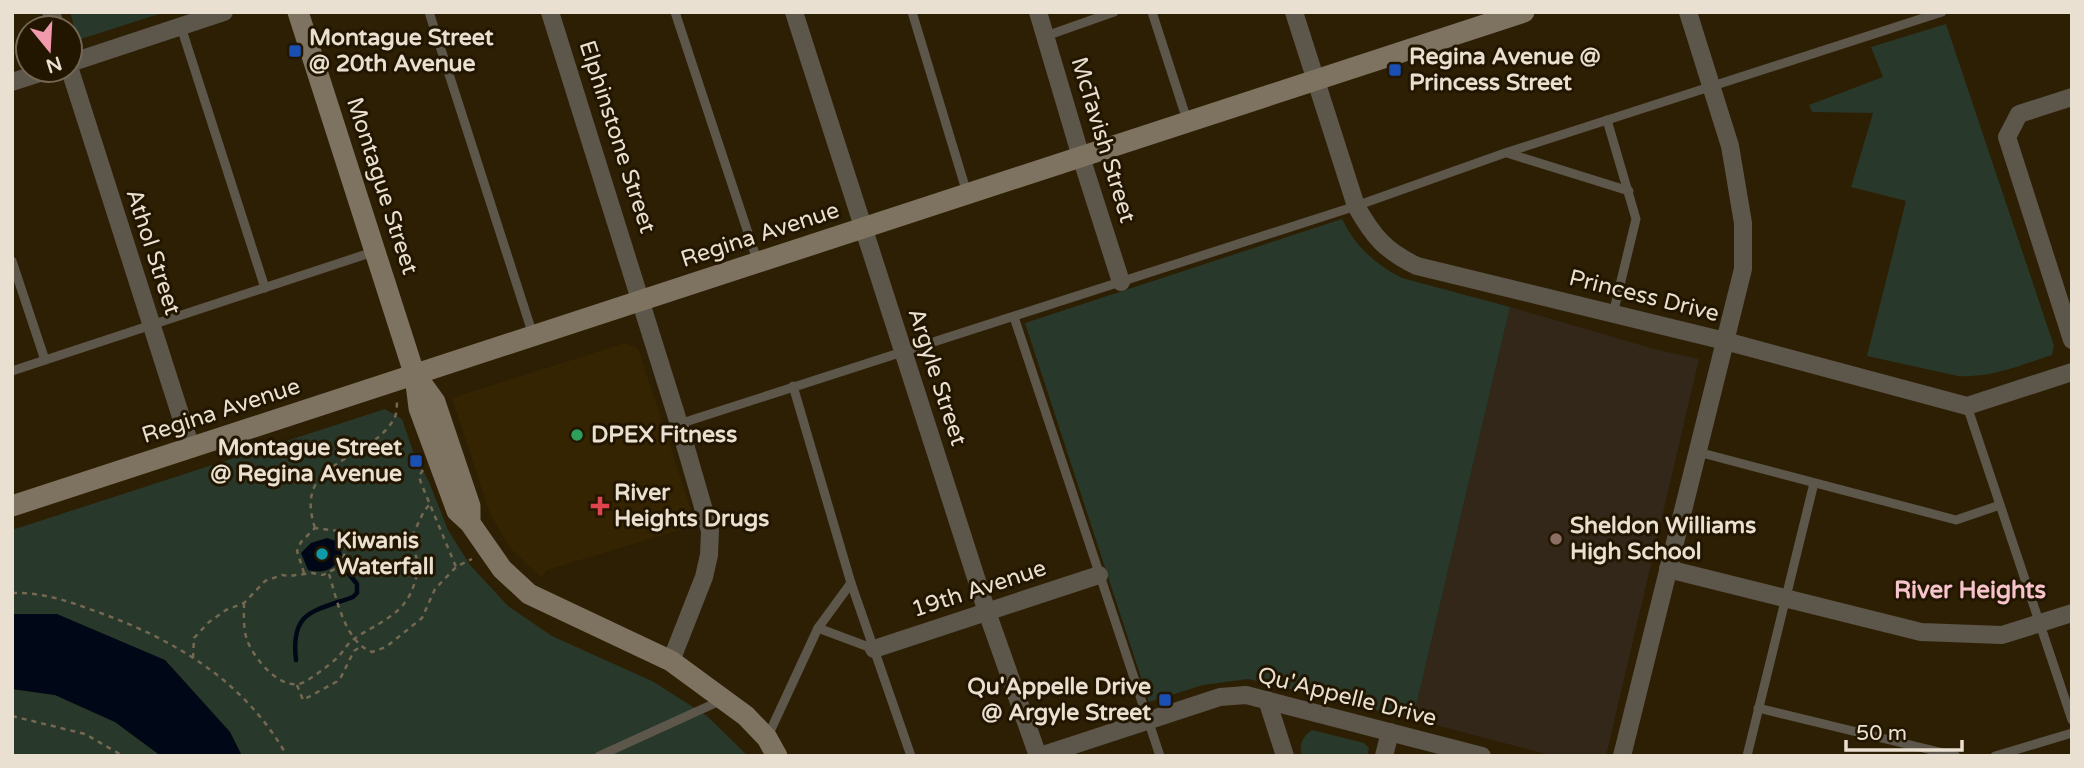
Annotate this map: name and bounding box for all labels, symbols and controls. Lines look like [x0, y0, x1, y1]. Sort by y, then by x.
north arrow [14, 14, 84, 84]
place label: Montague Street @ 20th Avenue [309, 24, 494, 78]
street label: Elphinstone Street [573, 37, 661, 237]
marker: Montague Street @ 20th Avenue [287, 43, 303, 59]
place label: Regina Avenue @ Princess Street [1409, 43, 1601, 97]
text: N [43, 51, 65, 77]
street label: McTavish Street [1065, 54, 1142, 226]
marker: Regina Avenue @ Princess Street [1387, 62, 1403, 78]
street label: Montague Street [340, 94, 424, 278]
street label: Athol Street [119, 185, 187, 319]
street label: Regina Avenue [677, 196, 843, 274]
street label: Princess Drive [1566, 264, 1722, 328]
street label: Argyle Street [902, 305, 972, 449]
street label: Regina Avenue [138, 372, 304, 450]
place label: DPEX Fitness [591, 421, 737, 449]
marker: DPEX Fitness [569, 427, 585, 443]
place label: Montague Street @ Regina Avenue [211, 434, 402, 488]
marker: Montague Street @ Regina Avenue [408, 453, 424, 469]
place label: River Heights Drugs [614, 479, 769, 533]
marker: River Heights Drugs [592, 498, 608, 514]
place label: Sheldon Williams High School [1570, 512, 1756, 566]
place label: Kiwanis Waterfall [336, 527, 434, 581]
marker: Sheldon Williams High School [1548, 531, 1564, 547]
marker: Kiwanis Waterfall [314, 546, 330, 562]
street label: 19th Avenue [908, 554, 1050, 624]
district label: River Heights [1894, 576, 2046, 605]
street label: Qu'Appelle Drive [1254, 661, 1440, 733]
place label: Qu'Appelle Drive @ Argyle Street [967, 673, 1151, 727]
marker: Qu'Appelle Drive @ Argyle Street [1157, 692, 1173, 708]
scale bar [1846, 708, 1962, 752]
text: 50 m [1856, 721, 1907, 746]

